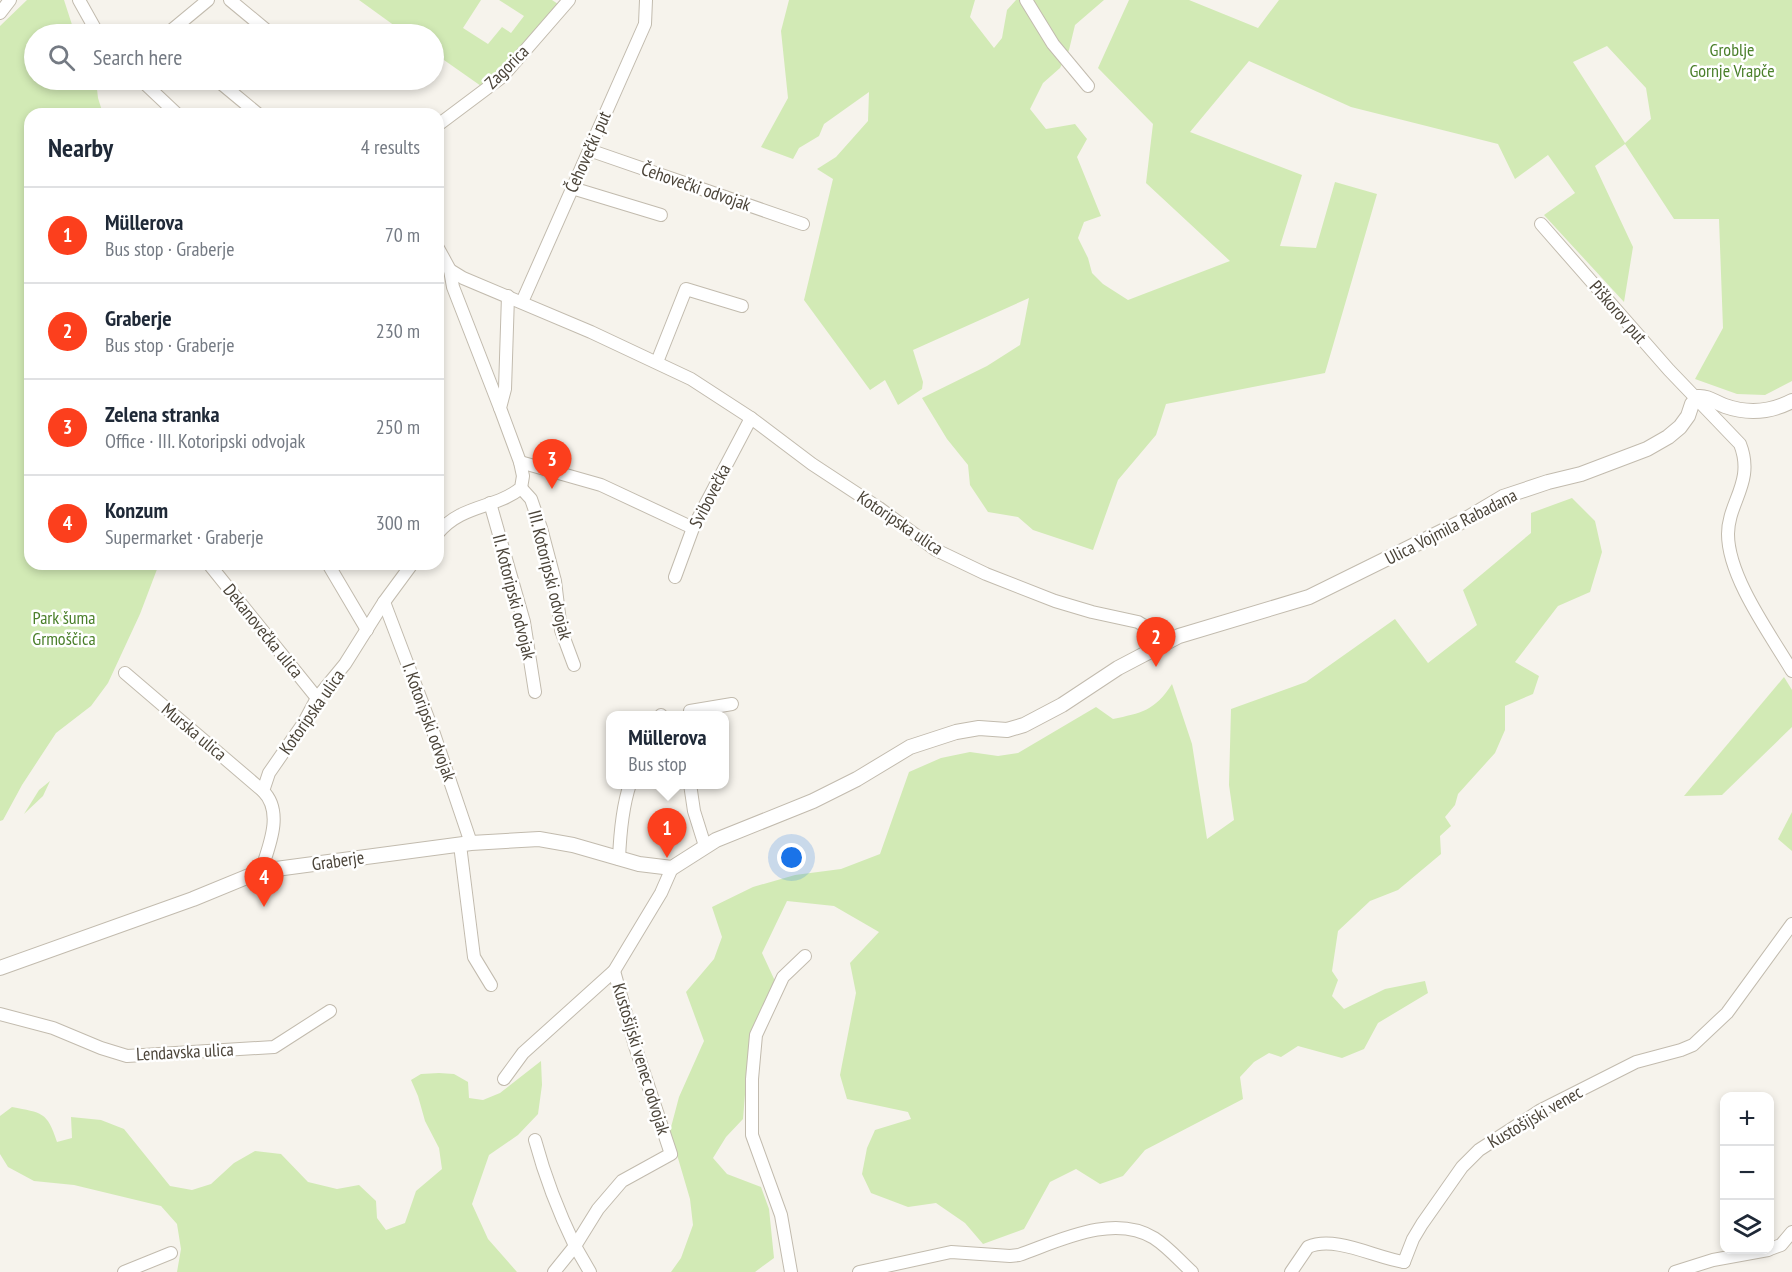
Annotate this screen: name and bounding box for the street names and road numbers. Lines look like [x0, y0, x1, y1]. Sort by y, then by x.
street label: Zagorica [480, 40, 533, 93]
street label: Čehovečki put [559, 107, 616, 196]
street label: Čehovečki odvojak [638, 157, 754, 216]
street label: Piškorov put [1585, 275, 1652, 348]
street label: Svibovečka [684, 460, 735, 532]
street label: Ulica Vojmila Rabadana [1381, 483, 1521, 570]
street label: Kotoripska ulica [853, 485, 948, 560]
street label: III. Kotoripski odvojak [523, 508, 578, 642]
street label: II. Kotoripski odvojak [488, 532, 541, 662]
street label: Dekanovečka ulica [218, 579, 308, 683]
street label: I. Kotoripski odvojak [397, 659, 462, 784]
street label: Kotoripska ulica [274, 665, 349, 759]
street label: Murska ulica [157, 698, 232, 765]
street label: Graberje [310, 845, 366, 876]
street label: Kustošijski venec odvojak [607, 980, 675, 1137]
street label: Lendavska ulica [136, 1037, 234, 1066]
street label: Kustošijski venec [1483, 1080, 1587, 1153]

